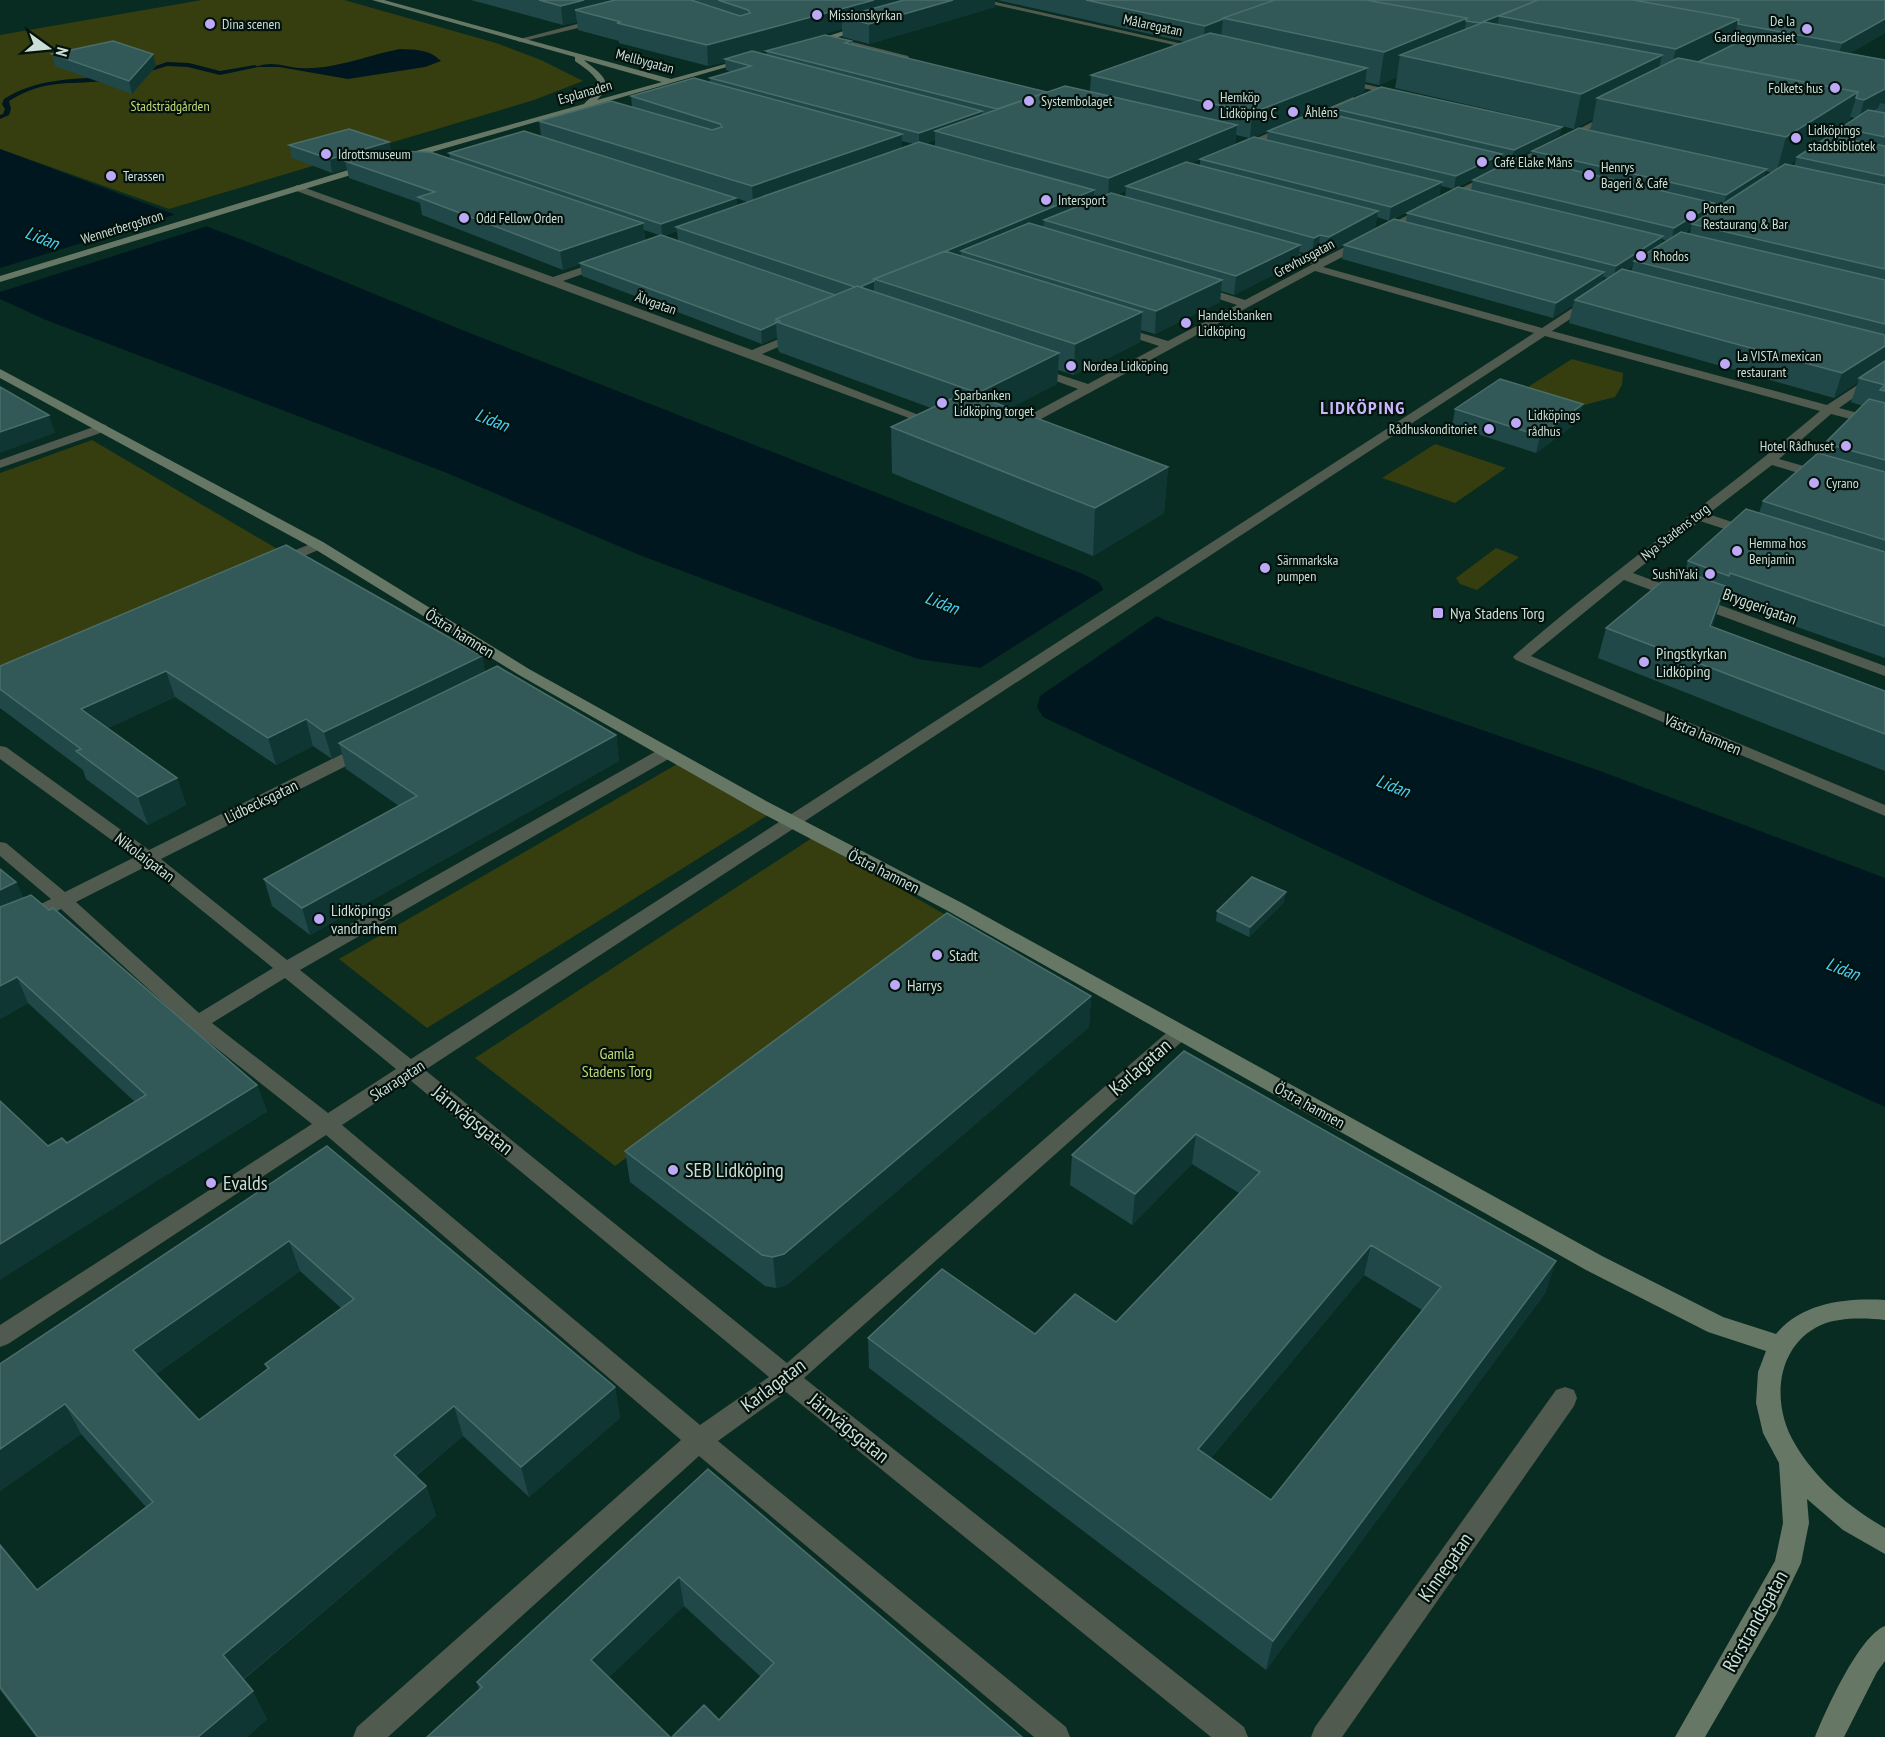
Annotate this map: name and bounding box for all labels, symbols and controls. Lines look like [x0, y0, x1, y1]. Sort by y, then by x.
place label: Missionskyrkan [829, 6, 902, 24]
marker: Missionskyrkan [810, 8, 824, 22]
street label: Målaregatan [1122, 10, 1184, 40]
place label: De la Gardiegymnasiet [1714, 12, 1795, 46]
place label: Dina scenen [222, 15, 280, 33]
marker: Dina scenen [203, 17, 217, 31]
north arrow [18, 18, 78, 78]
marker: De la Gardiegymnasiet [1800, 22, 1814, 36]
text: N [52, 45, 73, 59]
street label: Mellbygatan [614, 45, 676, 77]
street label: Esplanaden [556, 76, 614, 108]
place label: Folkets hus [1768, 79, 1823, 97]
marker: Folkets hus [1828, 81, 1842, 95]
place label: Hemköp Lidköping C [1220, 88, 1278, 122]
place label: Systembolaget [1041, 92, 1112, 110]
marker: Systembolaget [1022, 94, 1036, 108]
park label: Stadsträdgården [130, 97, 210, 115]
marker: Hemköp Lidköping C [1201, 98, 1215, 112]
place label: Åhléns [1305, 103, 1338, 121]
marker: Åhléns [1286, 105, 1300, 119]
place label: Lidköpings stadsbibliotek [1808, 121, 1876, 155]
marker: Lidköpings stadsbibliotek [1789, 131, 1803, 145]
place label: Idrottsmuseum [338, 145, 411, 163]
marker: Idrottsmuseum [319, 147, 333, 161]
place label: Café Elake Måns [1494, 153, 1573, 171]
marker: Café Elake Måns [1475, 155, 1489, 169]
place label: Henrys Bageri & Café [1601, 158, 1668, 192]
place label: Terassen [123, 167, 164, 185]
marker: Henrys Bageri & Café [1582, 168, 1596, 182]
marker: Terassen [104, 169, 118, 183]
place label: Intersport [1058, 191, 1106, 209]
marker: Intersport [1039, 193, 1053, 207]
place label: Porten Restaurang & Bar [1703, 199, 1788, 233]
street label: Wennerbergsbron [79, 206, 165, 248]
place label: Odd Fellow Orden [476, 209, 563, 227]
marker: Porten Restaurang & Bar [1684, 209, 1698, 223]
marker: Odd Fellow Orden [457, 211, 471, 225]
water label: Lidan [22, 220, 63, 255]
street label: Grevhusgatan [1271, 235, 1337, 281]
place label: Rhodos [1653, 247, 1689, 265]
marker: Rhodos [1634, 249, 1648, 263]
street label: Älvgatan [633, 287, 679, 319]
place label: Handelsbanken Lidköping [1198, 306, 1272, 340]
marker: Handelsbanken Lidköping [1179, 316, 1193, 330]
place label: La VISTA mexican restaurant [1737, 347, 1821, 381]
place label: Nordea Lidköping [1083, 357, 1168, 375]
marker: La VISTA mexican restaurant [1718, 357, 1732, 371]
marker: Nordea Lidköping [1064, 359, 1078, 373]
place label: Sparbanken Lidköping torget [954, 386, 1034, 420]
marker: Sparbanken Lidköping torget [935, 396, 949, 410]
district label: LIDKÖPING [1320, 396, 1406, 419]
water label: Lidan [472, 402, 513, 437]
place label: Lidköpings rådhus [1528, 406, 1581, 440]
marker: Lidköpings rådhus [1509, 416, 1523, 430]
place label: Rådhuskonditoriet [1389, 420, 1477, 438]
marker: Rådhuskonditoriet [1482, 422, 1496, 436]
place label: Hotel Rådhuset [1760, 437, 1834, 455]
marker: Hotel Rådhuset [1839, 439, 1853, 453]
place label: Cyrano [1826, 474, 1859, 492]
marker: Cyrano [1807, 476, 1821, 490]
street label: Nya Stadens torg [1637, 500, 1713, 564]
place label: Hemma hos Benjamin [1749, 534, 1806, 568]
marker: Hemma hos Benjamin [1730, 544, 1744, 558]
place label: Särnmarkska pumpen [1277, 551, 1338, 585]
marker: Särnmarkska pumpen [1258, 561, 1272, 575]
place label: SushiYaki [1652, 565, 1698, 583]
marker: SushiYaki [1703, 567, 1717, 581]
street label: Bryggerigatan [1720, 583, 1800, 629]
water label: Lidan [922, 585, 963, 620]
place label: Nya Stadens Torg [1450, 603, 1545, 623]
street label: Östra hamnen [422, 604, 498, 662]
marker: Nya Stadens Torg [1431, 606, 1445, 620]
place label: Pingstkyrkan Lidköping [1656, 643, 1727, 681]
marker: Pingstkyrkan Lidköping [1637, 655, 1651, 669]
street label: Västra hamnen [1661, 708, 1745, 759]
water label: Lidan [1373, 768, 1414, 803]
street label: Lidbecksgatan [221, 775, 301, 827]
street label: Nikolaigatan [111, 828, 179, 886]
street label: Östra hamnen [845, 845, 923, 897]
place label: Lidköpings vandrarhem [331, 900, 397, 938]
marker: Lidköpings vandrarhem [312, 912, 326, 926]
place label: Stadt [949, 945, 979, 965]
marker: Stadt [930, 948, 944, 962]
water label: Lidan [1823, 951, 1864, 986]
place label: Harrys [907, 975, 942, 995]
marker: Harrys [888, 978, 902, 992]
street label: Karlagatan [1103, 1033, 1177, 1101]
park label: Gamla Stadens Torg [582, 1043, 652, 1081]
street label: Skaragatan [366, 1055, 428, 1105]
street label: Östra hamnen [1271, 1078, 1349, 1132]
street label: Järnvägsgatan [426, 1079, 519, 1161]
place label: SEB Lidköping [685, 1157, 784, 1183]
marker: SEB Lidköping [666, 1163, 680, 1177]
place label: Evalds [223, 1170, 268, 1196]
marker: Evalds [204, 1176, 218, 1190]
street label: Karlagatan [735, 1352, 811, 1418]
street label: Järnvägsgatan [802, 1387, 895, 1469]
street label: Kinnegatan [1412, 1527, 1478, 1607]
street label: Rörstrandsgatan [1717, 1566, 1793, 1676]

